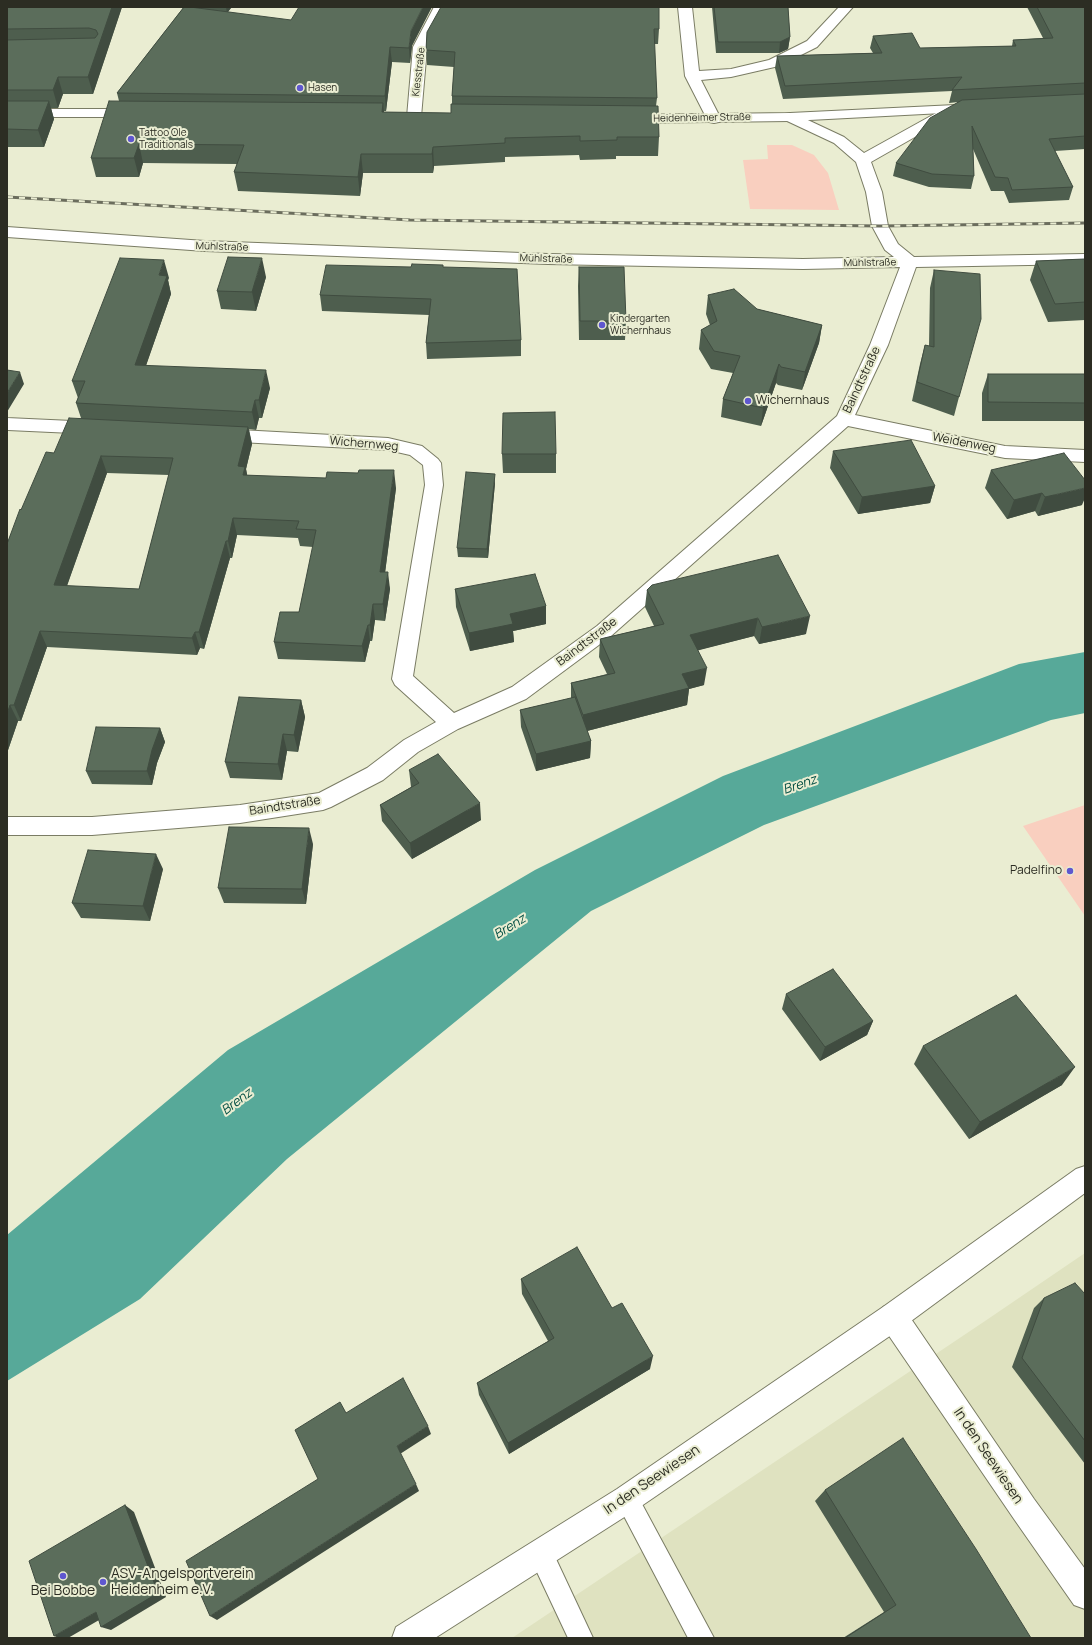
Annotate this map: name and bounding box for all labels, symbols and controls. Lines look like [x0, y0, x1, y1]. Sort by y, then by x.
street label: Kiesstraße [410, 47, 428, 97]
place label: Hasen [308, 82, 337, 94]
marker: Hasen [295, 83, 305, 93]
street label: Heidenheimer Straße [653, 111, 751, 125]
place label: Tattoo Ole Traditionals [139, 127, 193, 150]
marker: Tattoo Ole Traditionals [126, 134, 136, 144]
street label: Mühlstraße [195, 240, 249, 254]
street label: Mühlstraße [519, 252, 573, 266]
street label: Mühlstraße [844, 257, 896, 269]
place label: Kindergarten Wichernhaus [610, 313, 671, 336]
marker: Kindergarten Wichernhaus [597, 320, 607, 330]
street label: Baindtstraße [840, 344, 884, 416]
place label: Wichernhaus [756, 394, 829, 408]
marker: Wichernhaus [743, 396, 753, 406]
street label: Weidenweg [931, 430, 997, 456]
street label: Wichernweg [329, 434, 399, 454]
street label: Baindtstraße [554, 615, 620, 669]
water label: Brenz [781, 772, 819, 798]
street label: Baindtstraße [248, 793, 322, 819]
place label: Padelfino [1010, 864, 1062, 878]
marker: Padelfino [1065, 866, 1075, 876]
water label: Brenz [491, 911, 529, 943]
water label: Brenz [219, 1085, 255, 1119]
street label: In den Seewiesen [950, 1405, 1026, 1507]
street label: In den Seewiesen [601, 1442, 703, 1518]
place label: ASV-Angelsportverein Heidenheim e.V. [111, 1566, 253, 1598]
marker: Bei Bobbe [58, 1571, 68, 1581]
marker: ASV-Angelsportverein Heidenheim e.V. [98, 1577, 108, 1587]
place label: Bei Bobbe [31, 1583, 95, 1599]

